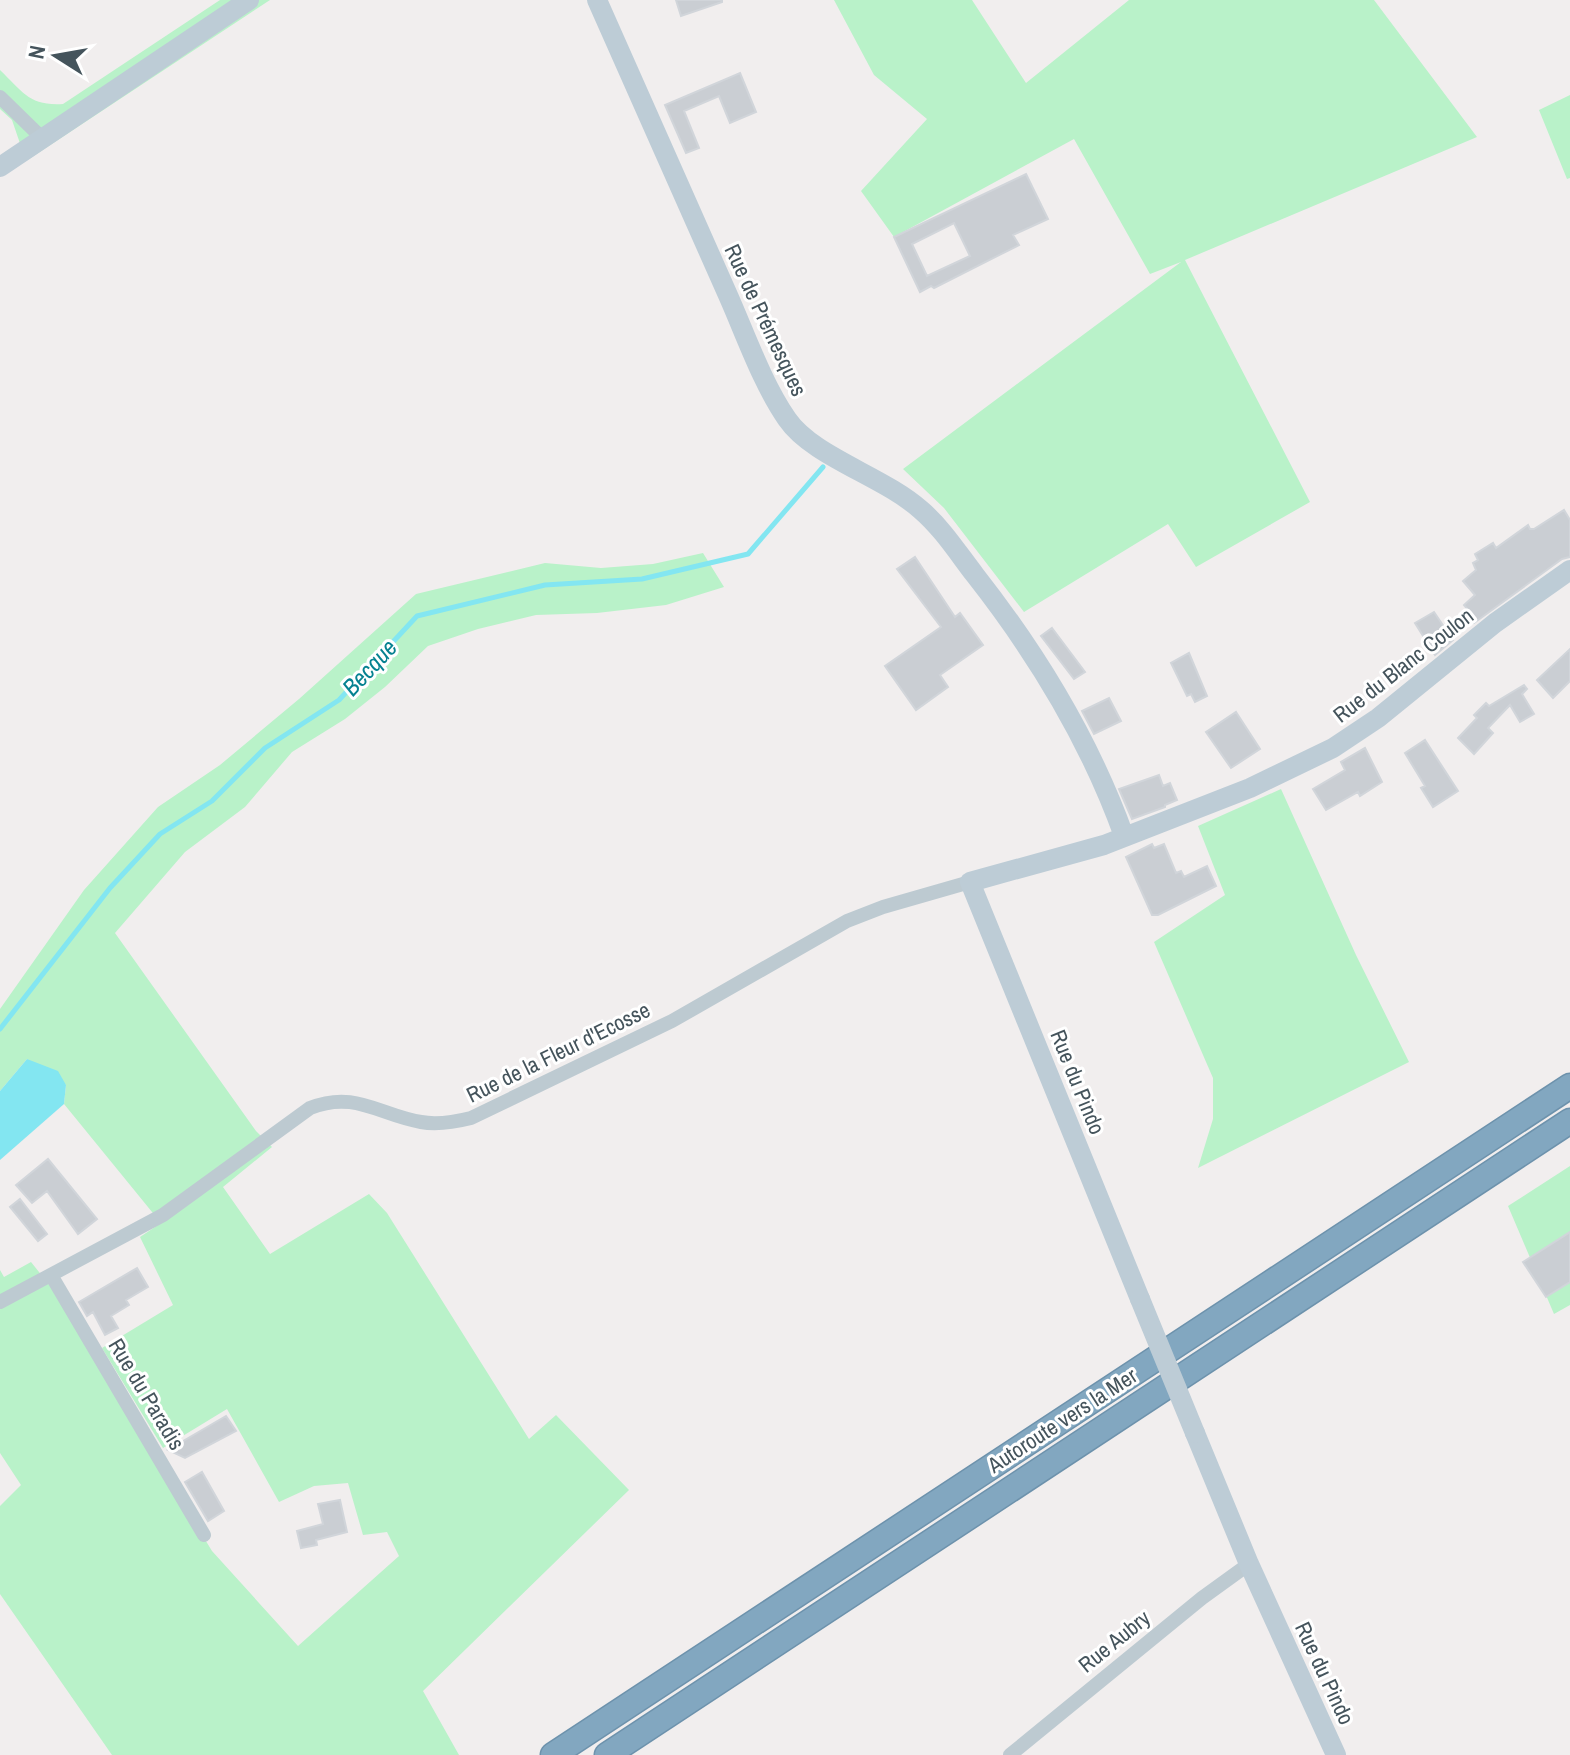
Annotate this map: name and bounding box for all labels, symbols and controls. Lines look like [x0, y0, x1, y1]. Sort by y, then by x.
north arrow [16, 16, 96, 96]
text: N [20, 43, 52, 61]
street label: Rue de Prémesques [718, 239, 814, 401]
street label: Rue du Blanc Coulon [1327, 601, 1479, 729]
water label: Becque [335, 632, 403, 702]
street label: Rue de la Fleur d'Ecosse [461, 994, 655, 1110]
street label: Rue du Pindo [1043, 1025, 1113, 1139]
street label: Rue du Paradis [102, 1333, 192, 1455]
street label: Autoroute vers la Mer [981, 1360, 1142, 1480]
street label: Rue Aubry [1072, 1603, 1156, 1679]
street label: Rue du Pindo [1288, 1617, 1362, 1729]

